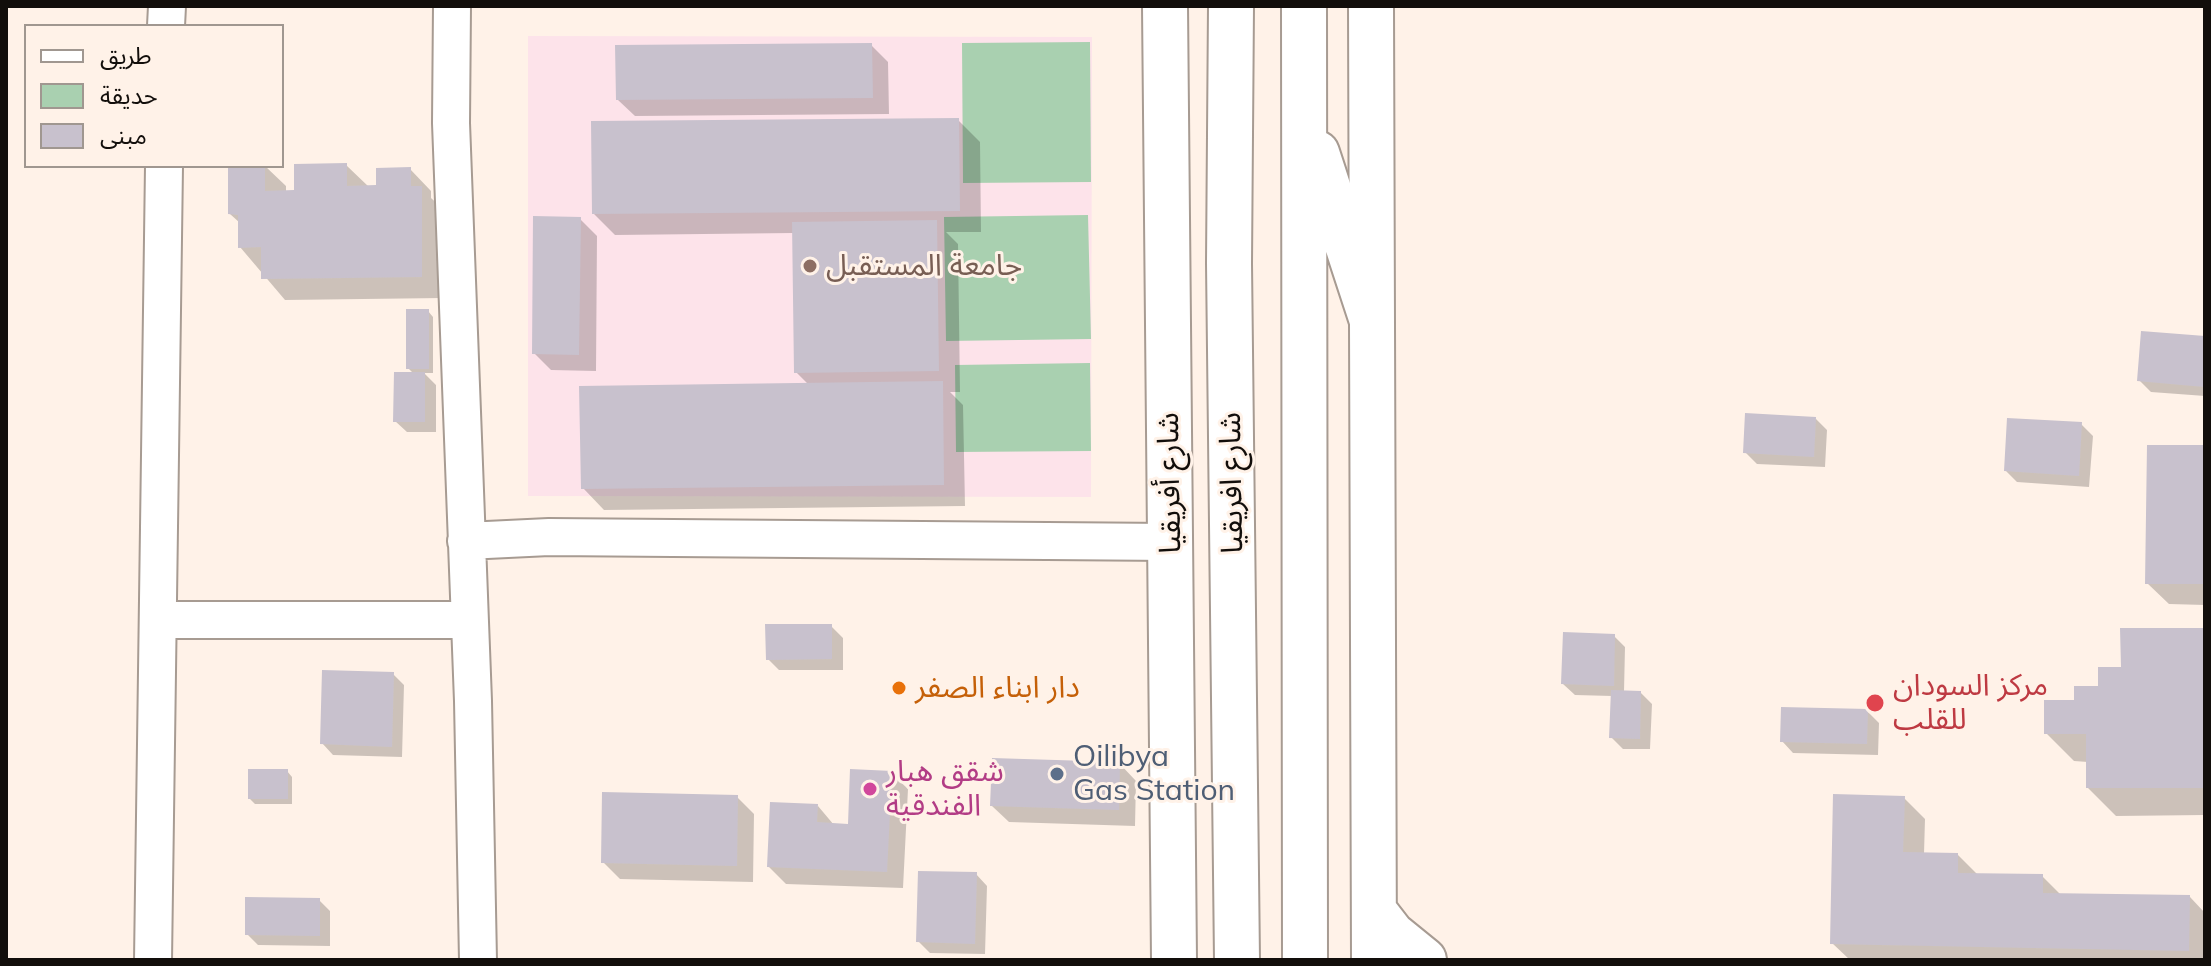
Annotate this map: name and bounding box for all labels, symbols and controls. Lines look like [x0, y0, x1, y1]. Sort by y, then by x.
legend [24, 24, 284, 168]
text: طريق [100, 40, 152, 70]
text: حديقة [100, 80, 158, 110]
text: مبنى [100, 120, 147, 150]
place label: جامعة المستقبل [826, 248, 1022, 284]
marker: جامعة المستقبل [801, 257, 819, 275]
street label: شارع أفريقيا [1151, 412, 1189, 554]
street label: شارع افريقيا [1213, 412, 1251, 554]
place label: مركز السودان للقلب [1893, 668, 2048, 738]
place label: دار ابناء الصفر [915, 670, 1080, 706]
marker: دار ابناء الصفر [890, 679, 908, 697]
marker: مركز السودان للقلب [1864, 692, 1886, 714]
place label: Oilibya Gas Station [1073, 739, 1235, 810]
place label: شقق هبار الفندقية [886, 754, 1004, 824]
marker: Oilibya Gas Station [1048, 765, 1066, 783]
marker: شقق هبار الفندقية [861, 780, 879, 798]

